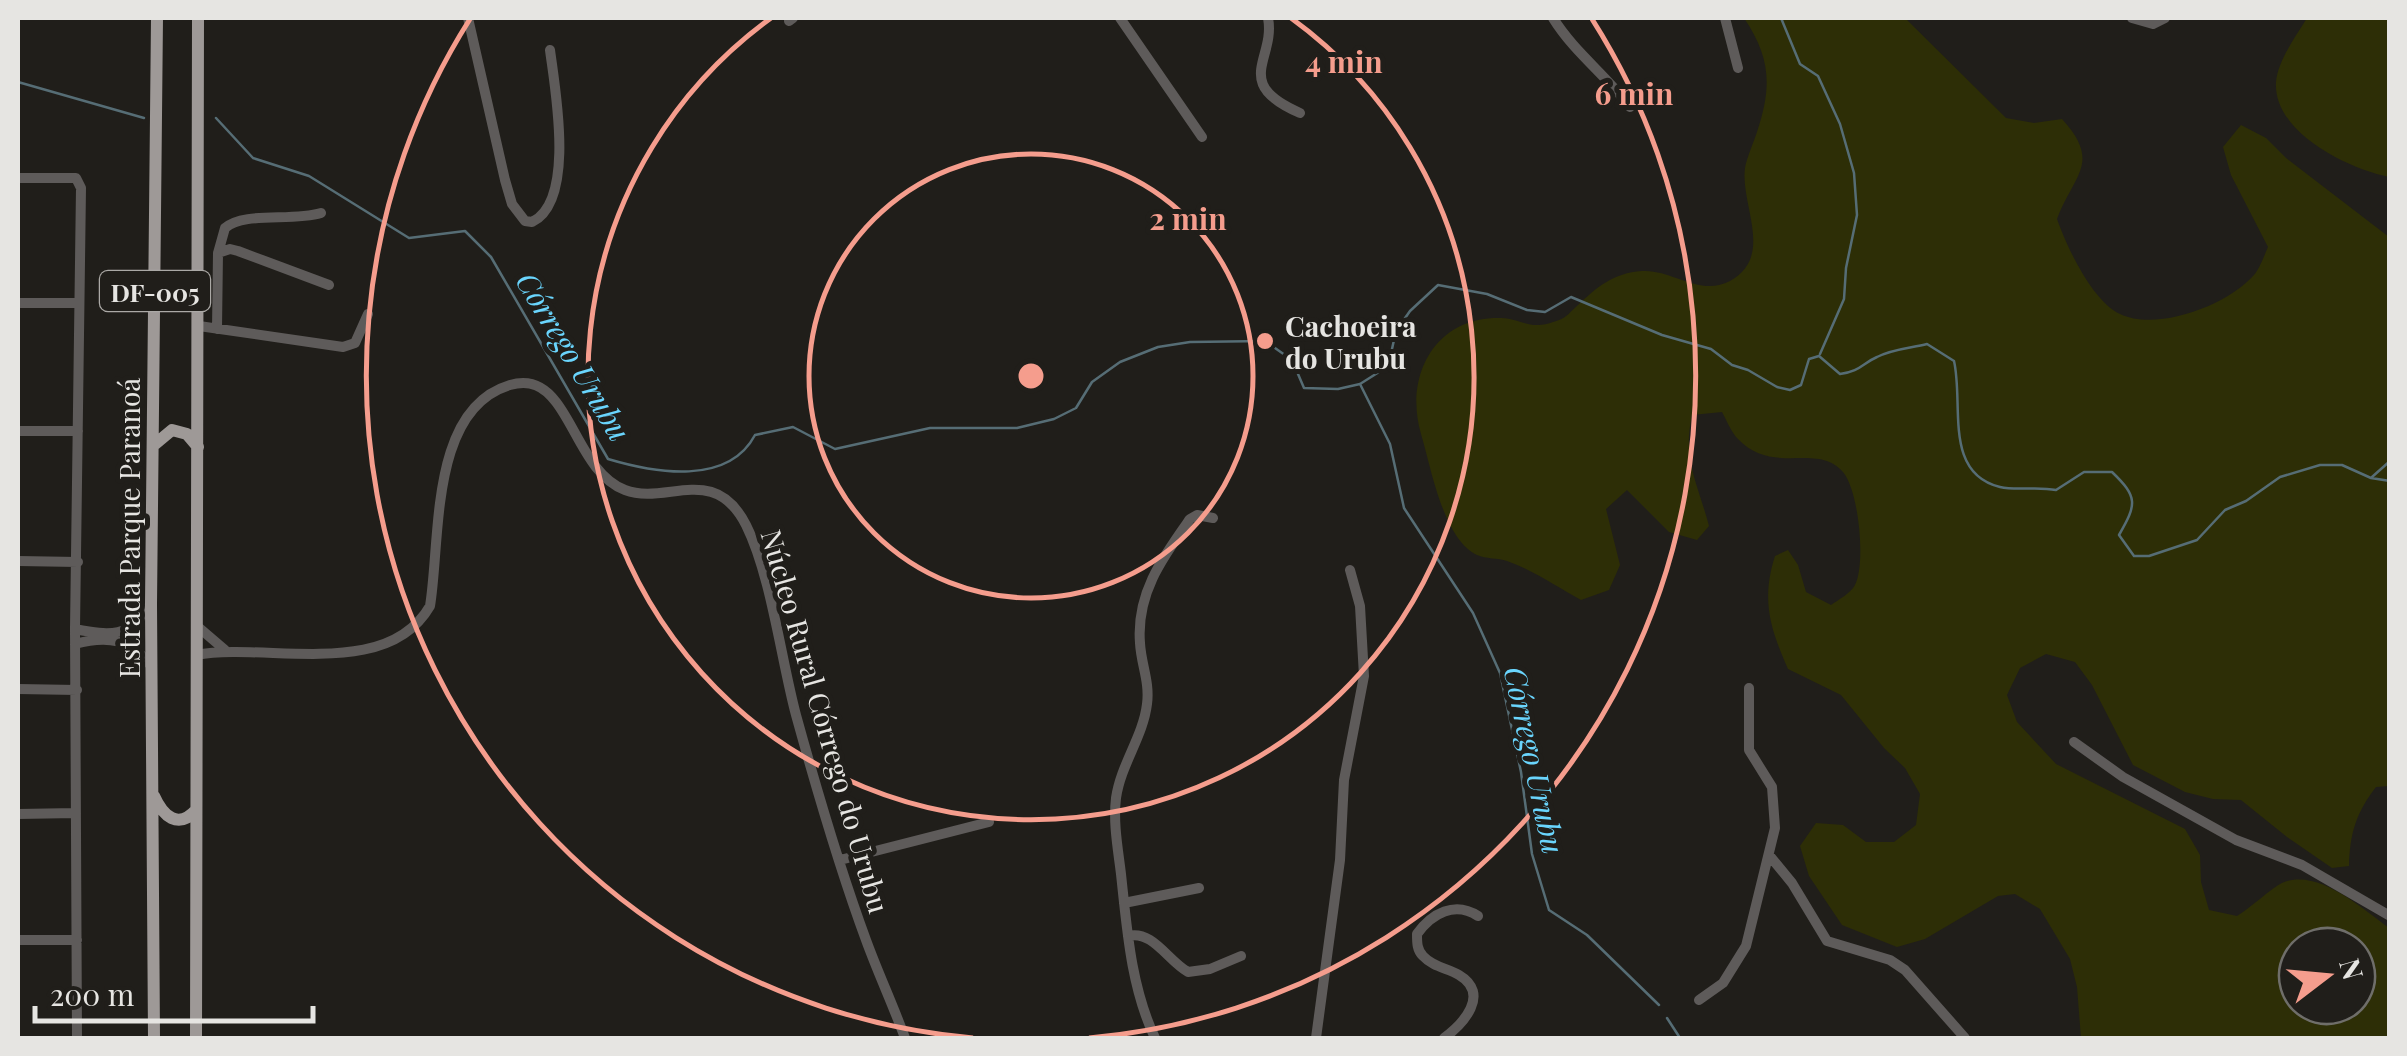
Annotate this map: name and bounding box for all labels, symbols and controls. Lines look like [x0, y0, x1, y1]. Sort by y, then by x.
text: 4 min [1305, 41, 1383, 81]
text: 6 min [1595, 73, 1674, 113]
text: 2 min [1149, 198, 1227, 238]
water label: Córrego Urubu [508, 264, 640, 448]
road number: DF-005 [100, 271, 210, 311]
place label: Cachoeira do Urubu [1285, 307, 1417, 376]
marker: Cachoeira do Urubu [1254, 330, 1276, 352]
centre of rings [1013, 358, 1049, 394]
street label: Estrada Parque Paranoá [110, 378, 147, 678]
street label: Núcleo Rural Córrego do Urubu [753, 525, 899, 917]
water label: Córrego Urubu [1496, 663, 1574, 857]
north arrow [2277, 926, 2377, 1026]
text: N [2332, 954, 2373, 984]
scale bar [35, 961, 312, 1023]
text: 200 m [50, 974, 135, 1014]

